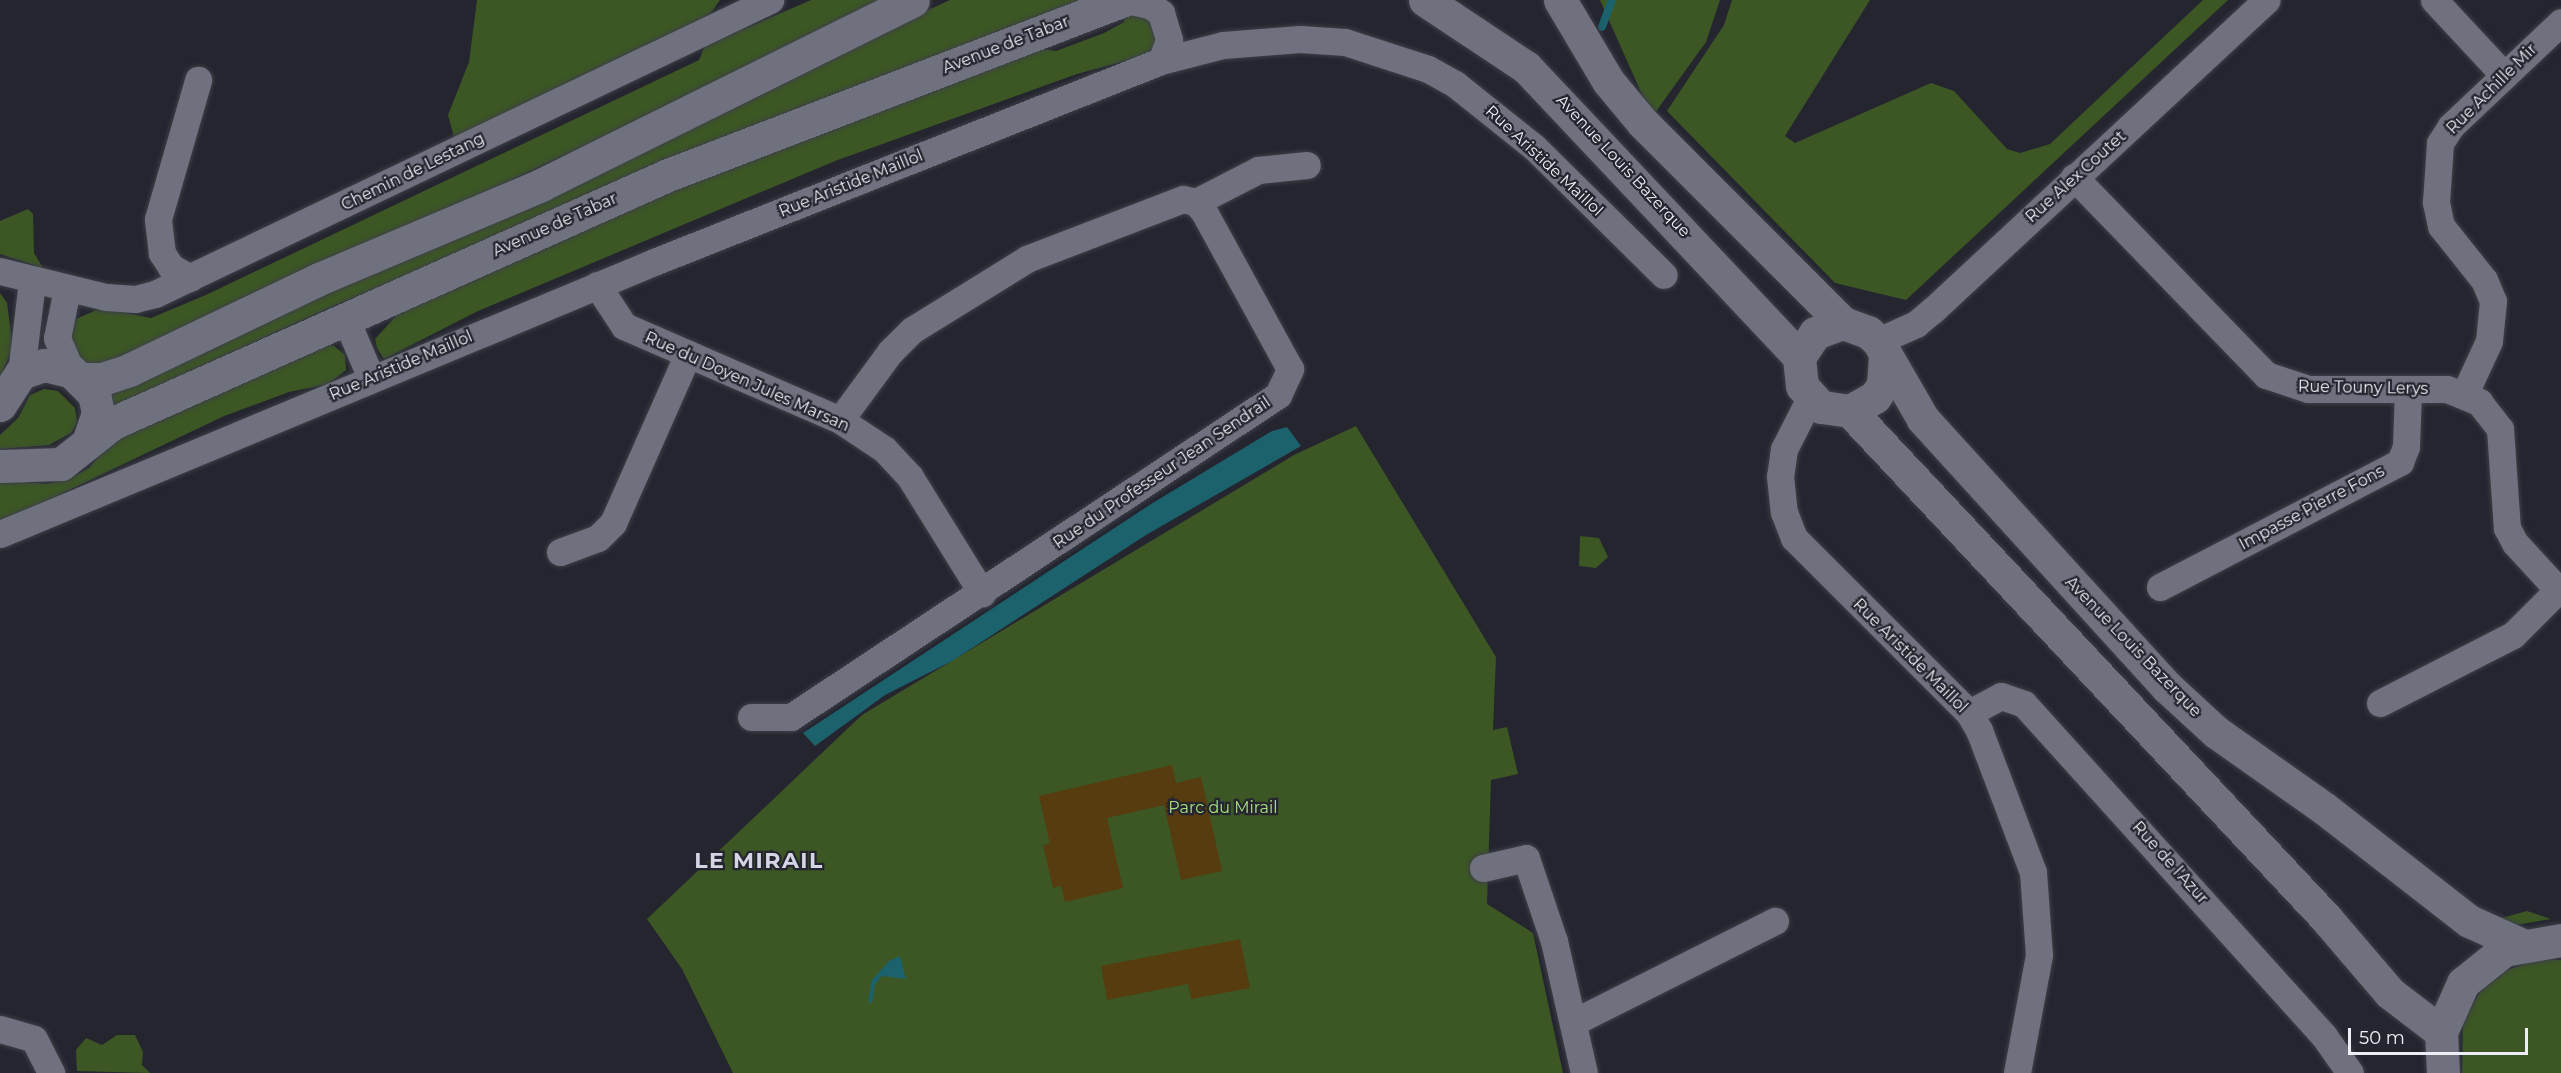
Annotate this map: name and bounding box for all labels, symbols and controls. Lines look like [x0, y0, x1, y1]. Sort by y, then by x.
street label: Avenue de Tabar [940, 12, 1072, 78]
street label: Rue Achille Mir [2443, 40, 2541, 138]
street label: Avenue Louis Bazerque [1552, 91, 1694, 241]
street label: Rue Aristide Maillol [1481, 102, 1607, 220]
street label: Rue Alex Coutet [2022, 127, 2130, 227]
street label: Chemin de Lestang [338, 129, 488, 215]
street label: Rue Aristide Maillol [776, 146, 926, 222]
street label: Avenue de Tabar [490, 189, 620, 261]
street label: Rue Aristide Maillol [327, 327, 475, 405]
street label: Rue du Doyen Jules Marsan [642, 328, 852, 436]
street label: Rue Touny Lerys [2298, 377, 2428, 399]
street label: Rue du Professeur Jean Sendrail [1050, 393, 1274, 553]
street label: Impasse Pierre Fons [2236, 462, 2388, 554]
street label: Avenue Louis Bazerque [2061, 573, 2205, 721]
street label: Rue Aristide Maillol [1849, 595, 1971, 717]
park label: Parc du Mirail [1168, 798, 1278, 818]
street label: Rue de l'Azur [2128, 818, 2212, 908]
district label: LE MIRAIL [694, 848, 824, 874]
scale bar [2351, 1016, 2531, 1054]
text: 50 m [2359, 1027, 2405, 1049]

